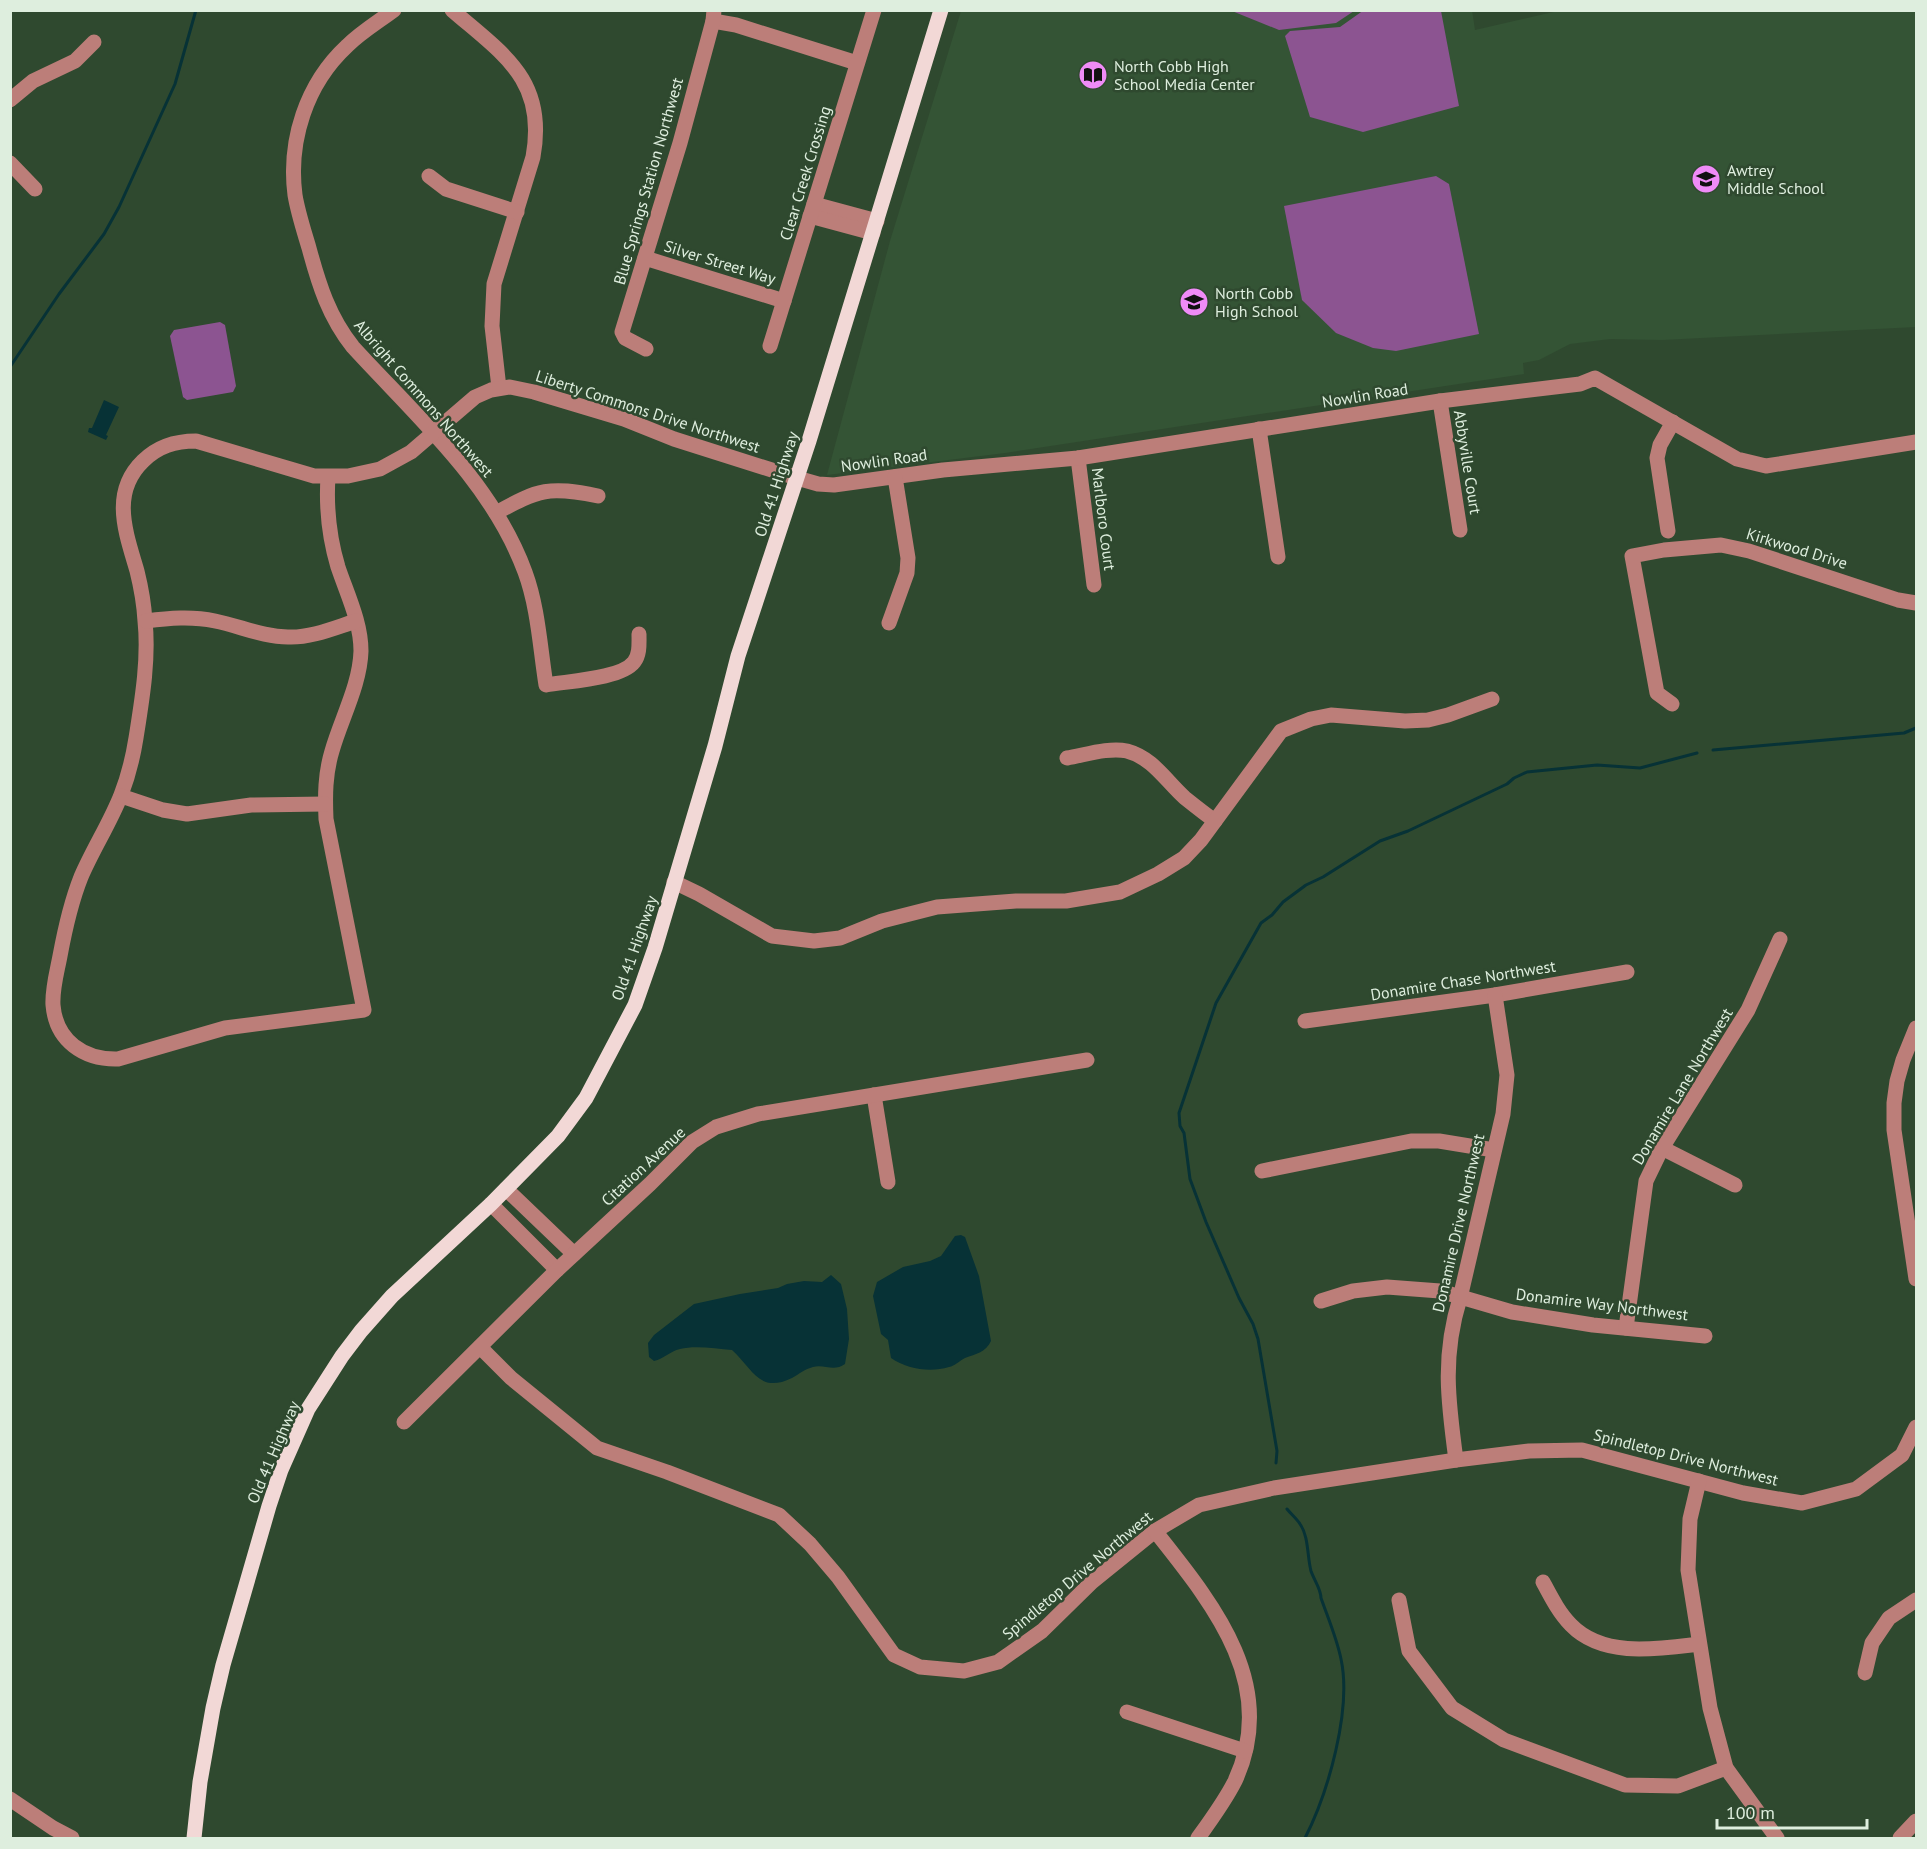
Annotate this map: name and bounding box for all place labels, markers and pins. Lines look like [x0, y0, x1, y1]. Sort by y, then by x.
place label: North Cobb High School Media Center [1114, 56, 1255, 94]
library icon: North Cobb High School Media Center [1077, 59, 1109, 91]
place label: Awtrey Middle School [1727, 160, 1825, 198]
school or university icon: Awtrey Middle School [1690, 163, 1722, 195]
place label: North Cobb High School [1215, 283, 1298, 321]
school or university icon: North Cobb High School [1178, 286, 1210, 318]

